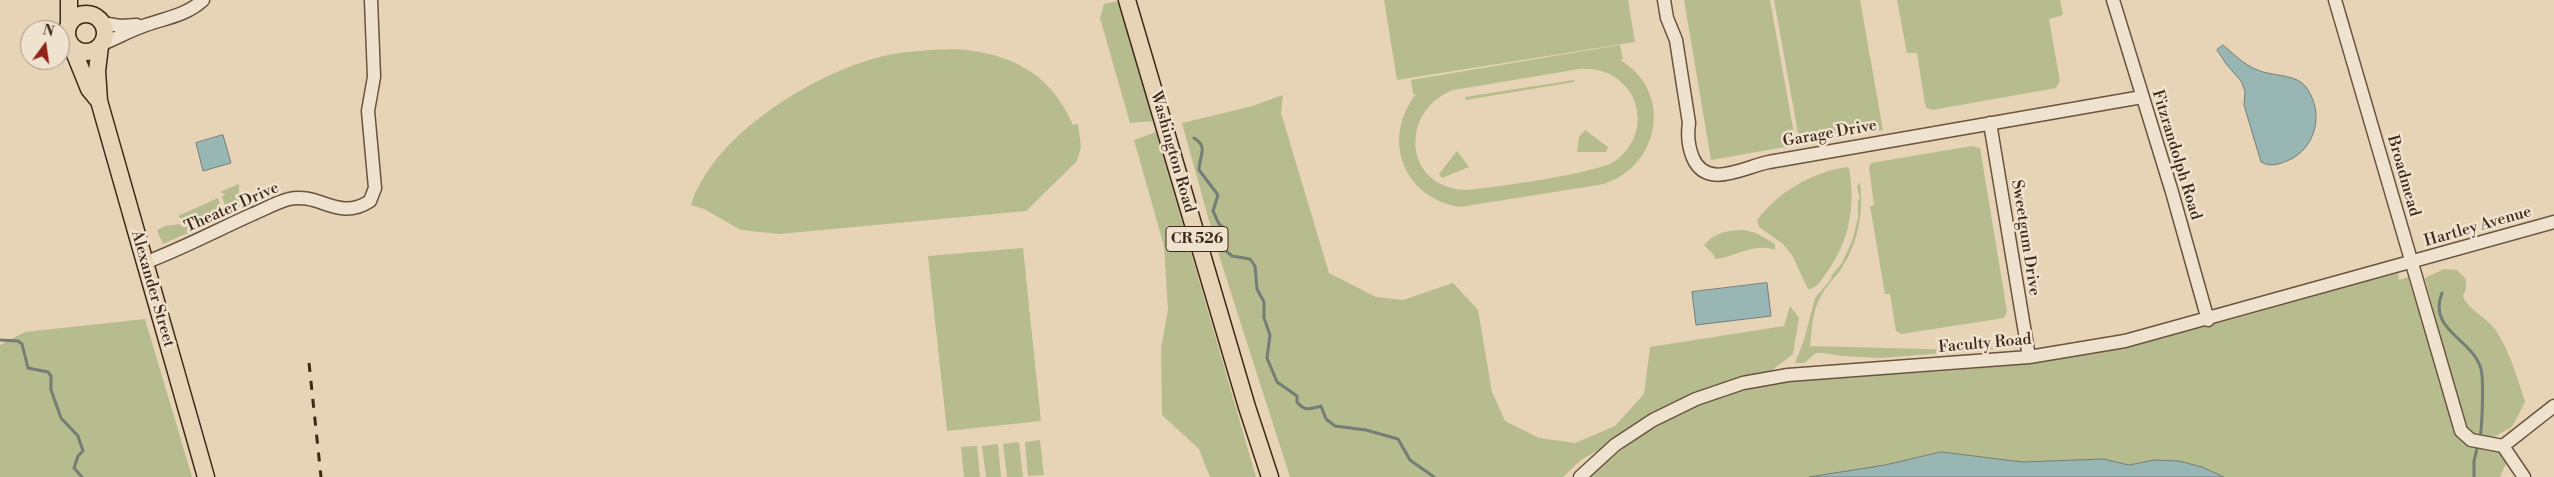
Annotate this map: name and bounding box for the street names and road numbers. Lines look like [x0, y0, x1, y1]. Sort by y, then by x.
street label: Fitzrandolph Road [2147, 88, 2205, 222]
street label: Washington Road [1145, 89, 1199, 215]
street label: Garage Drive [1782, 116, 1878, 152]
street label: Broadmead [2382, 133, 2424, 219]
street label: Theater Drive [182, 179, 282, 237]
street label: Sweetgum Drive [2006, 179, 2044, 297]
street label: Hartley Avenue [2422, 203, 2534, 251]
road number: CR 526 [1166, 226, 1228, 252]
street label: Alexander Street [126, 228, 178, 350]
street label: Faculty Road [1938, 330, 2032, 358]

